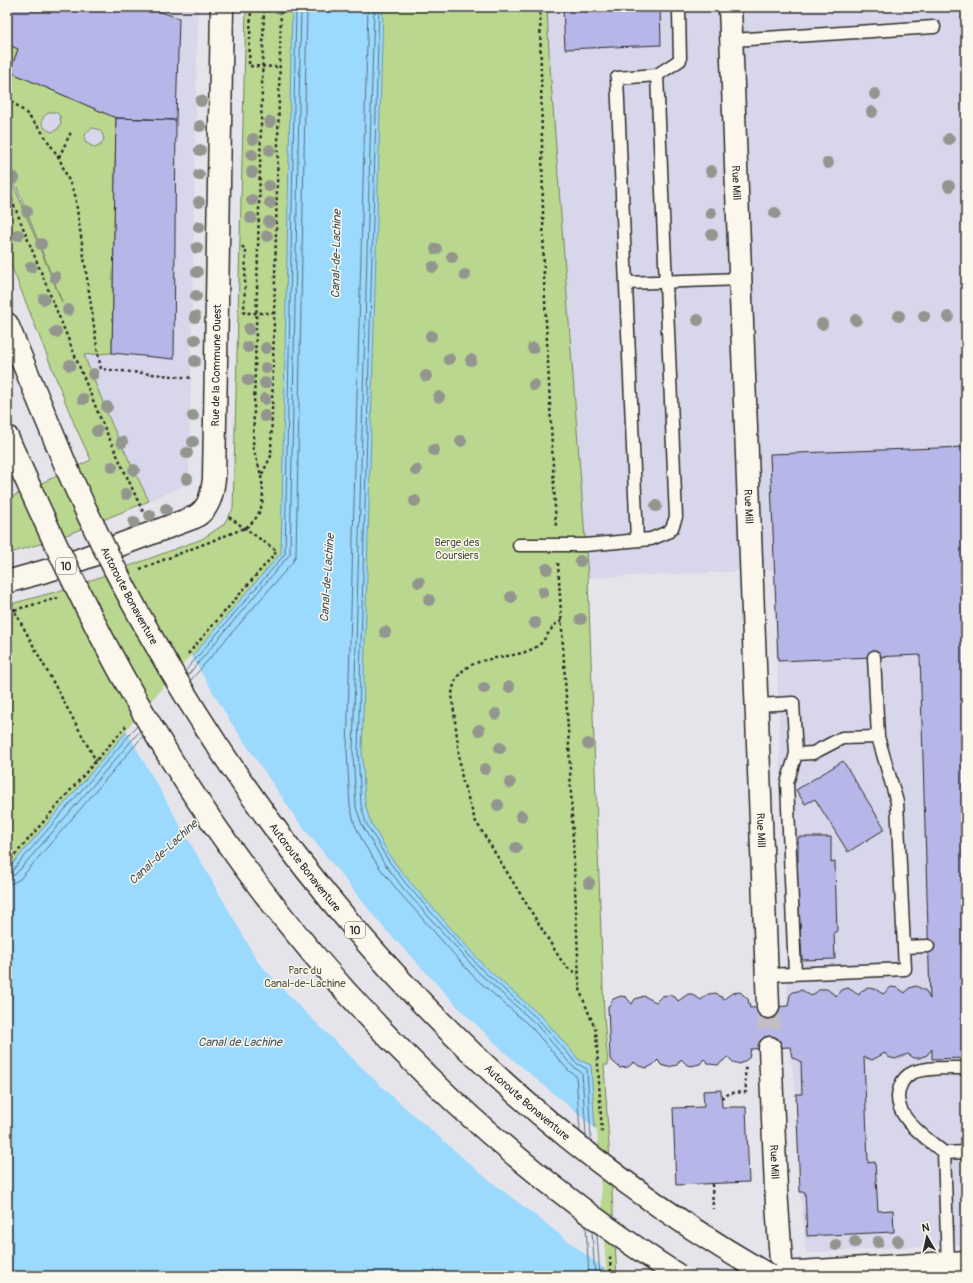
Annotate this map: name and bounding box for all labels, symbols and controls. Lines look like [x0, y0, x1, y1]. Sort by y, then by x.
street label: Rue Mill [729, 165, 743, 201]
water label: Canal-de-Lachine [328, 208, 345, 299]
street label: Rue de la Commune Ouest [209, 304, 224, 426]
street label: Rue Mill [741, 489, 756, 524]
water label: Canal-de-Lachine [317, 532, 338, 623]
park label: Berge des Coursiers [435, 536, 479, 562]
street label: Autoroute Bonaventure [98, 545, 161, 648]
road number: 10 [56, 558, 76, 574]
street label: Rue Mill [754, 813, 768, 848]
water label: Canal-de-Lachine [126, 816, 202, 888]
street label: Autoroute Bonaventure [266, 821, 344, 915]
road number: 10 [345, 922, 365, 938]
park label: Parc du Canal-de-Lachine [264, 964, 346, 990]
water label: Canal de Lachine [198, 1035, 283, 1050]
street label: Autoroute Bonaventure [482, 1062, 573, 1144]
street label: Rue Mill [767, 1144, 782, 1180]
north arrow [907, 1217, 947, 1257]
text: N [921, 1221, 931, 1235]

